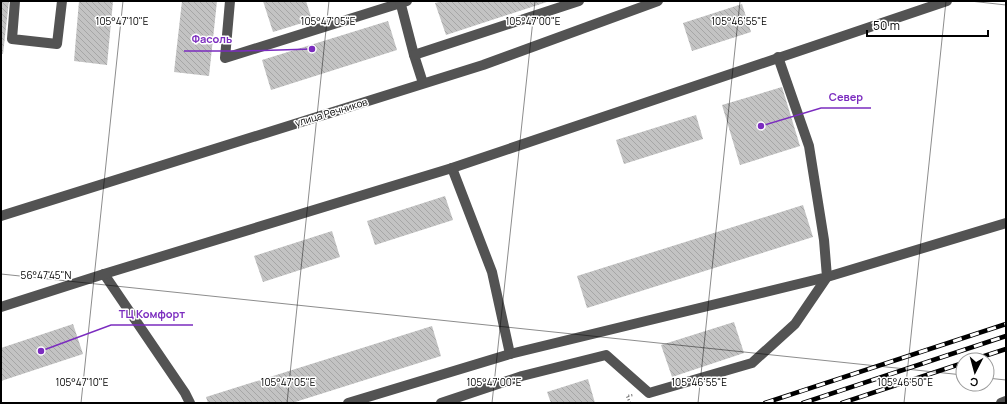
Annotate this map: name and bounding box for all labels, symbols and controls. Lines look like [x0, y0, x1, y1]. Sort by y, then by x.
scale bar [867, 12, 988, 38]
text: 105°47'10"E [96, 14, 149, 28]
text: 105°47'05"E [301, 14, 356, 28]
text: 105°47'00"E [505, 14, 561, 28]
text: 105°46'55"E [711, 14, 767, 28]
text: 50 m [873, 17, 900, 34]
callout: Фасоль [184, 28, 241, 51]
text: Фасоль [192, 31, 232, 46]
callout: Север [821, 85, 871, 108]
text: Север [829, 89, 863, 104]
street label: улица Речников [293, 94, 370, 130]
text: 56°47'45"N [21, 268, 72, 282]
callout: ТЦ Комфорт [111, 302, 193, 325]
text: ТЦ Комфорт [119, 306, 185, 321]
north arrow [955, 352, 995, 392]
text: 105°47'10"E [56, 375, 109, 389]
text: 105°47'05"E [261, 375, 316, 389]
text: 105°47'00"E [466, 375, 522, 389]
text: 105°46'55"E [671, 375, 727, 389]
text: 105°46'50"E [877, 375, 933, 389]
text: С [969, 375, 979, 390]

